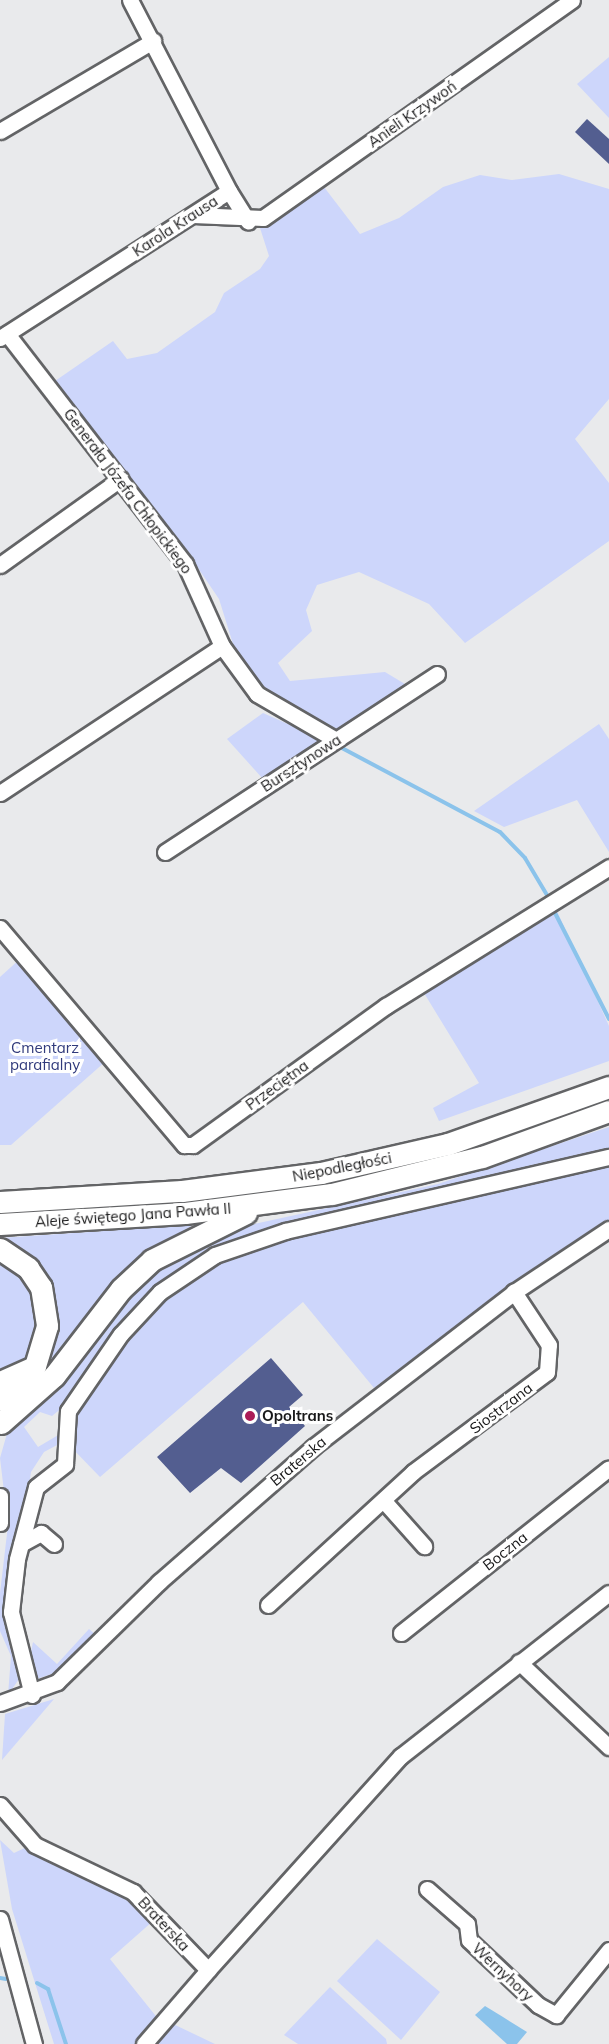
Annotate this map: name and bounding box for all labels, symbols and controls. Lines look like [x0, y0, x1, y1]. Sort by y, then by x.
street label: Anieli Krzywoń [364, 77, 460, 151]
street label: Karola Krausa [129, 192, 221, 260]
street label: Generała Józefa Chłopickiego [60, 405, 196, 577]
street label: Bursztynowa [258, 730, 344, 796]
park label: Cmentarz parafialny [10, 1038, 80, 1073]
street label: Przeciętna [242, 1056, 312, 1114]
street label: Niepodległości [291, 1149, 393, 1185]
street label: Aleje świętego Jana Pawła II [34, 1199, 232, 1231]
street label: Siostrzana [466, 1379, 536, 1437]
place label: Opoltrans [262, 1407, 333, 1425]
marker: Opoltrans [243, 1409, 257, 1423]
street label: Braterska [266, 1432, 330, 1490]
street label: Boczna [479, 1528, 531, 1574]
street label: Braterska [134, 1893, 194, 1955]
street label: Wernyhory [469, 1939, 537, 2005]

